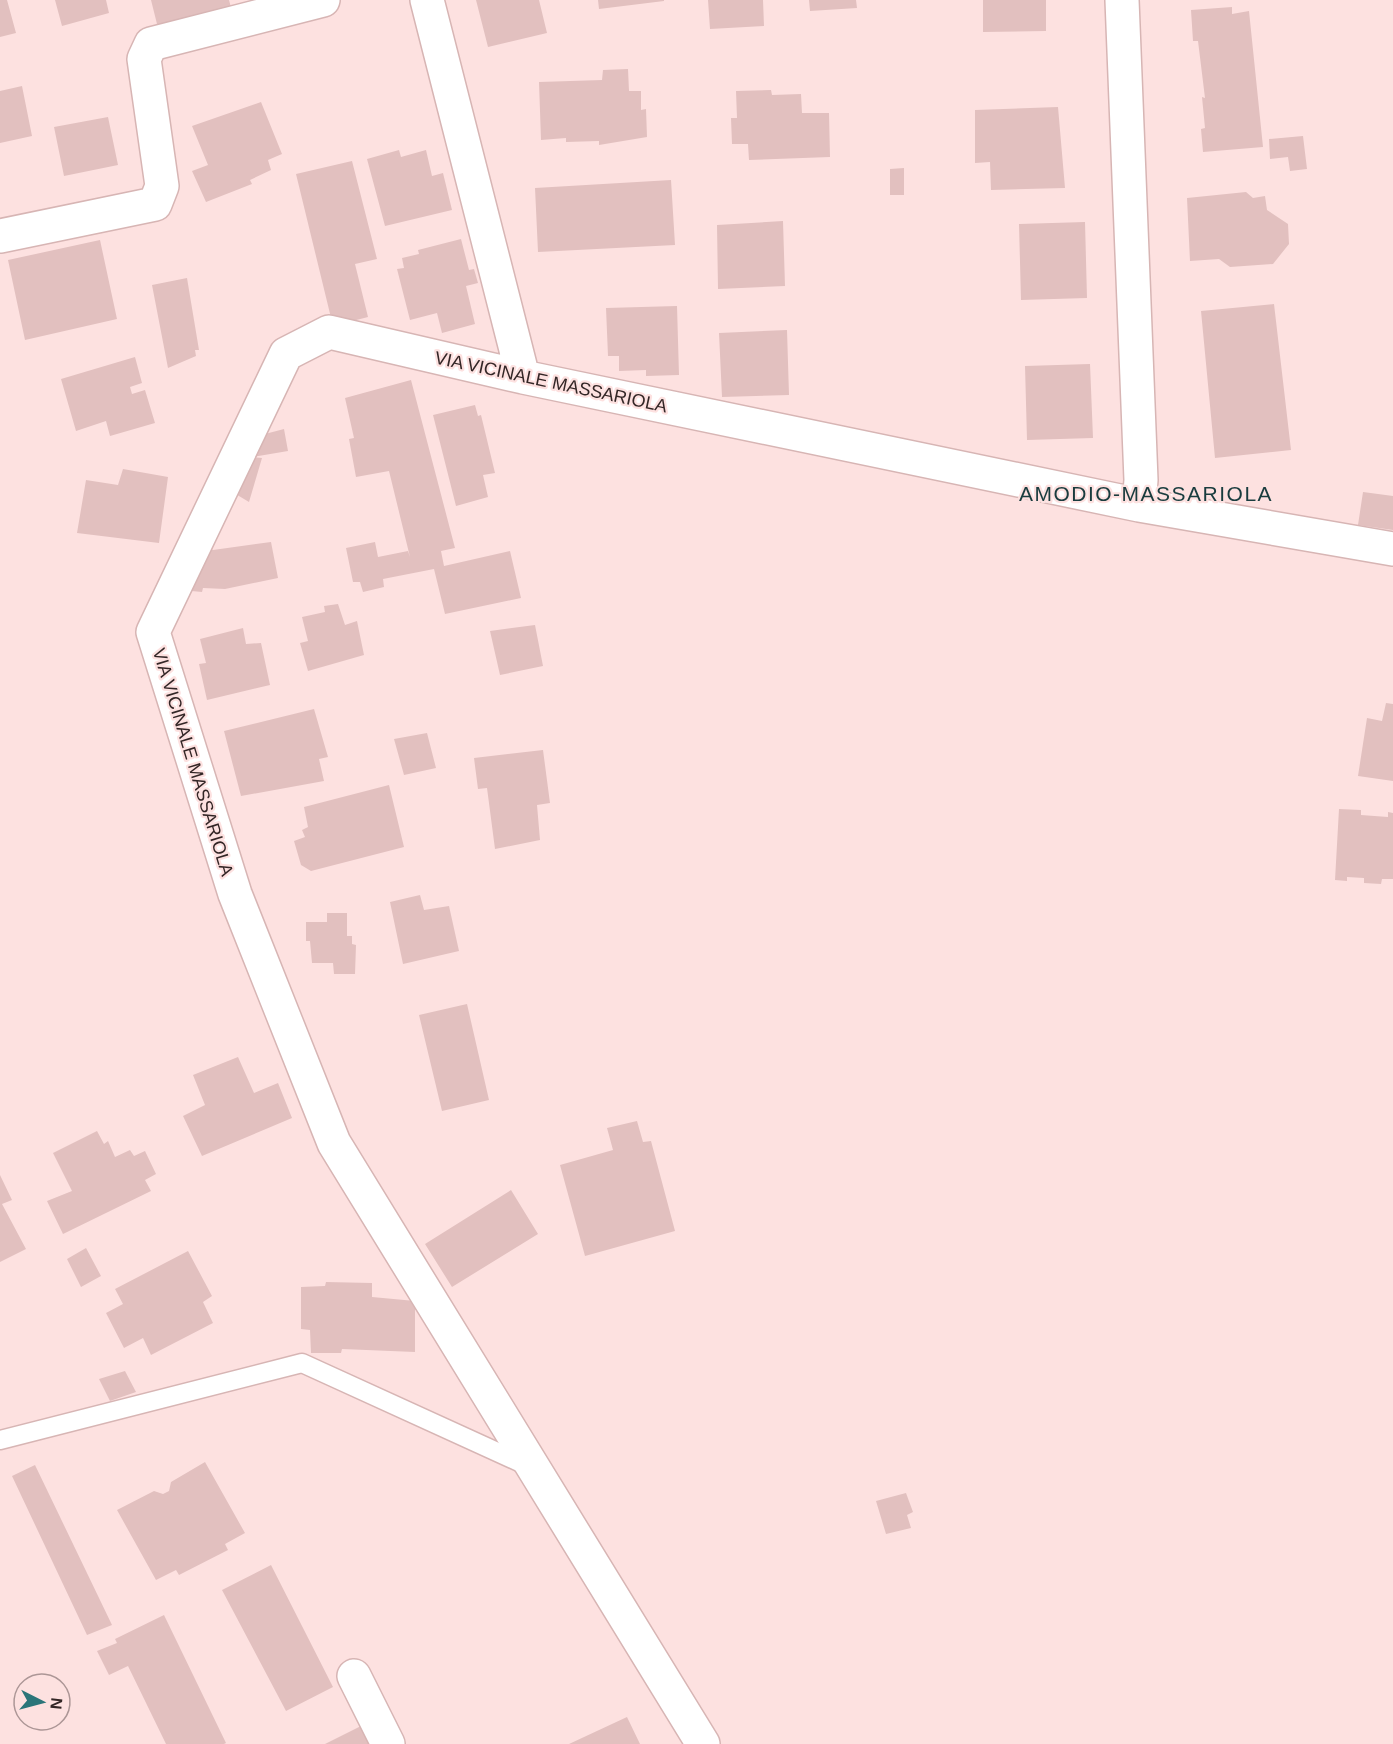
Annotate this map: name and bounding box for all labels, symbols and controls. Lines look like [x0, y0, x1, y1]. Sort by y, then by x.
street label: VIA VICINALE MASSARIOLA [433, 348, 669, 416]
district label: AMODIO-MASSARIOLA [1019, 482, 1273, 505]
street label: VIA VICINALE MASSARIOLA [149, 646, 237, 878]
north arrow [12, 1672, 72, 1732]
text: N [47, 1697, 65, 1710]

